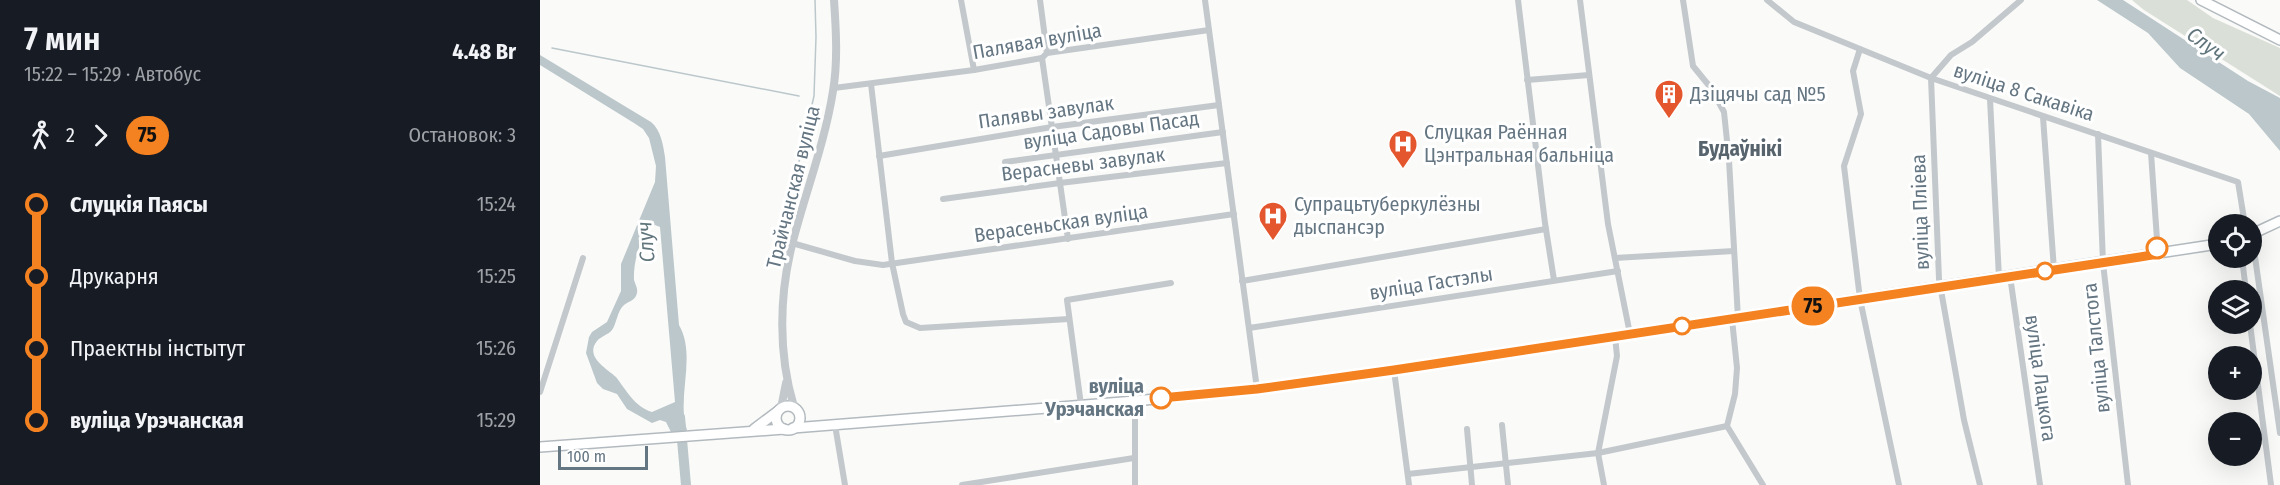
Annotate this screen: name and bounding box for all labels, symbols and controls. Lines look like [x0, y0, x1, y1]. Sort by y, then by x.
street label: Палявая вуліца [971, 18, 1103, 64]
text: 7 мин [24, 19, 100, 59]
water label: Случ [2182, 21, 2230, 67]
text: 4.48 Br [452, 38, 516, 65]
street label: вуліца 8 Сакавіка [1951, 58, 2097, 126]
text: 15:22 – 15:29 · Автобус [24, 62, 201, 86]
building icon: Дзіцячы сад №5 [1653, 78, 1685, 120]
place label: Дзіцячы сад №5 [1689, 82, 1826, 106]
street label: Палявы завулак [977, 91, 1116, 133]
street label: Трайчанская вуліца [761, 103, 825, 271]
street label: вуліца Садовы Пасад [1022, 106, 1200, 154]
icon: walk [24, 119, 57, 152]
icon: forward [84, 119, 117, 152]
place label: Слуцкая Раённая Цэнтральная бальніца [1424, 120, 1614, 167]
text: 75 [138, 122, 157, 148]
text: 2 [66, 123, 75, 147]
text: Остановок: 3 [409, 123, 516, 147]
hospital icon: Слуцкая Раённая Цэнтральная бальніца [1387, 128, 1419, 170]
district label: Будаўнікі [1698, 136, 1782, 162]
street label: Верасневы завулак [1000, 142, 1167, 186]
street label: вуліца Пліева [1906, 154, 1934, 270]
text: Слуцкія Паясы [70, 191, 208, 218]
text: 15:24 [477, 192, 516, 216]
place label: Супрацьтуберкулёзны дыспансэр [1294, 192, 1481, 239]
street label: Верасеньская вуліца [973, 199, 1149, 247]
hospital icon: Супрацьтуберкулёзны дыспансэр [1257, 200, 1289, 242]
map controls [2208, 214, 2262, 466]
button: locate [2208, 214, 2262, 268]
water label: Случ [631, 220, 661, 264]
unlabelled marker [2146, 237, 2168, 259]
street label: вуліца Гастэлы [1368, 261, 1494, 305]
unlabelled marker [2036, 262, 2054, 280]
text: Друкарня [70, 263, 159, 290]
text: 15:25 [477, 264, 516, 288]
button: layers [2208, 280, 2262, 334]
street label: вуліца Талстога [2077, 282, 2115, 414]
line badge: 75 [1786, 286, 1840, 326]
text: 75 [1803, 293, 1823, 319]
street label: вуліца Лацкога [2020, 313, 2062, 443]
unlabelled marker [1673, 317, 1691, 335]
text: Праектны інстытут [70, 335, 245, 362]
text: 15:26 [476, 336, 516, 360]
button: + [2208, 346, 2262, 400]
place label: вуліца Урэчанская [1044, 374, 1144, 421]
marker: вуліца Урэчанская [1150, 387, 1172, 409]
text: вуліца Урэчанская [70, 407, 244, 434]
text: 15:29 [476, 408, 516, 432]
button: − [2208, 412, 2262, 466]
scale bar [558, 443, 648, 470]
text: 100 m [567, 447, 606, 466]

